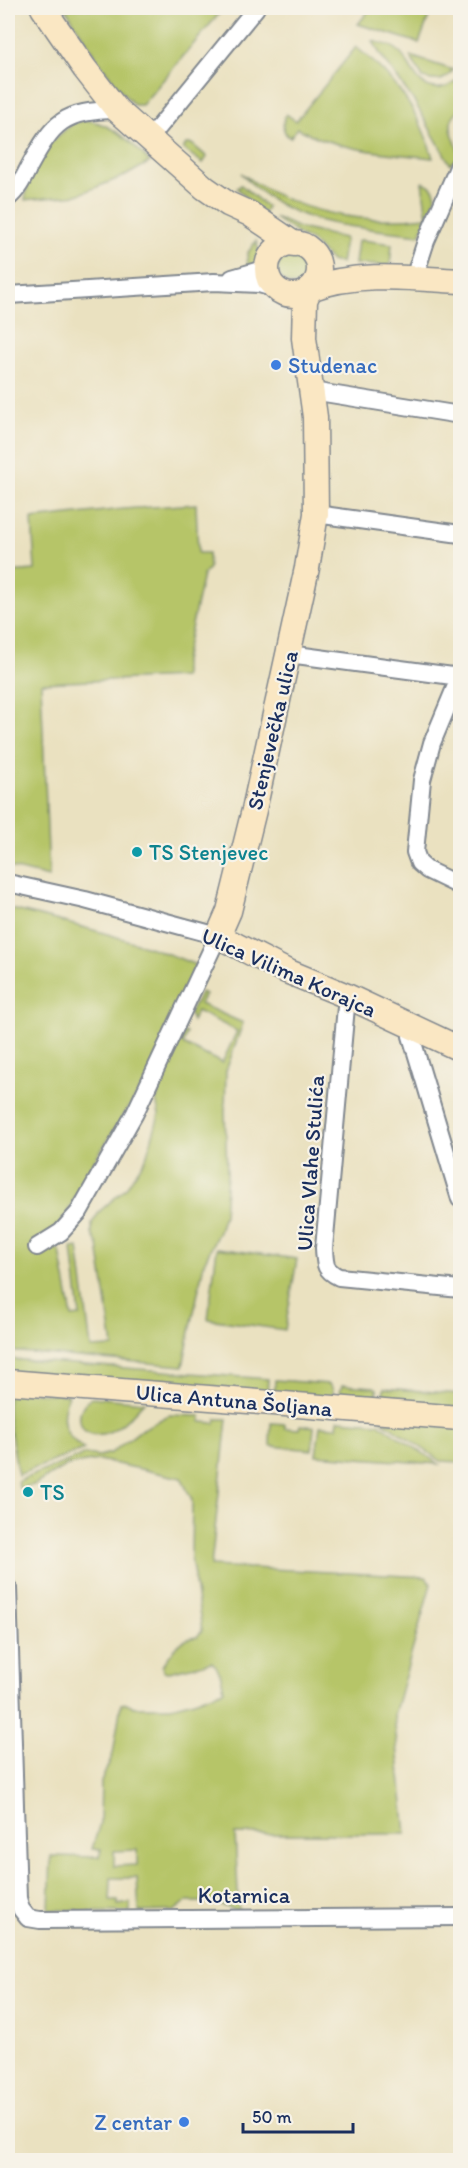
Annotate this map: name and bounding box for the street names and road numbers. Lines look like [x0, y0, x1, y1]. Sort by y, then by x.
street label: Stenjevečka ulica [241, 647, 304, 813]
street label: Ulica Vilima Korajca [197, 922, 381, 1023]
street label: Ulica Vlahe Stulića [291, 1074, 330, 1252]
street label: Ulica Antuna Šoljana [135, 1378, 334, 1423]
street label: Kotarnica [198, 1882, 291, 1909]

